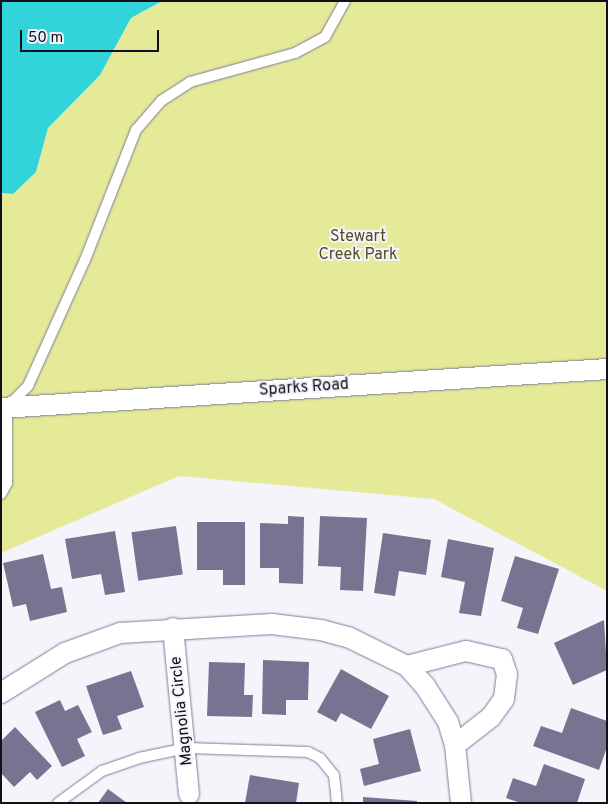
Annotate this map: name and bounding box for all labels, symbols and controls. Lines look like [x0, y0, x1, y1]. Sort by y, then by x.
scale bar [22, 20, 161, 52]
text: 50 m [28, 29, 63, 48]
park label: Stewart Creek Park [319, 227, 397, 265]
street label: Sparks Road [258, 375, 350, 401]
street label: Magnolia Circle [167, 655, 197, 767]

